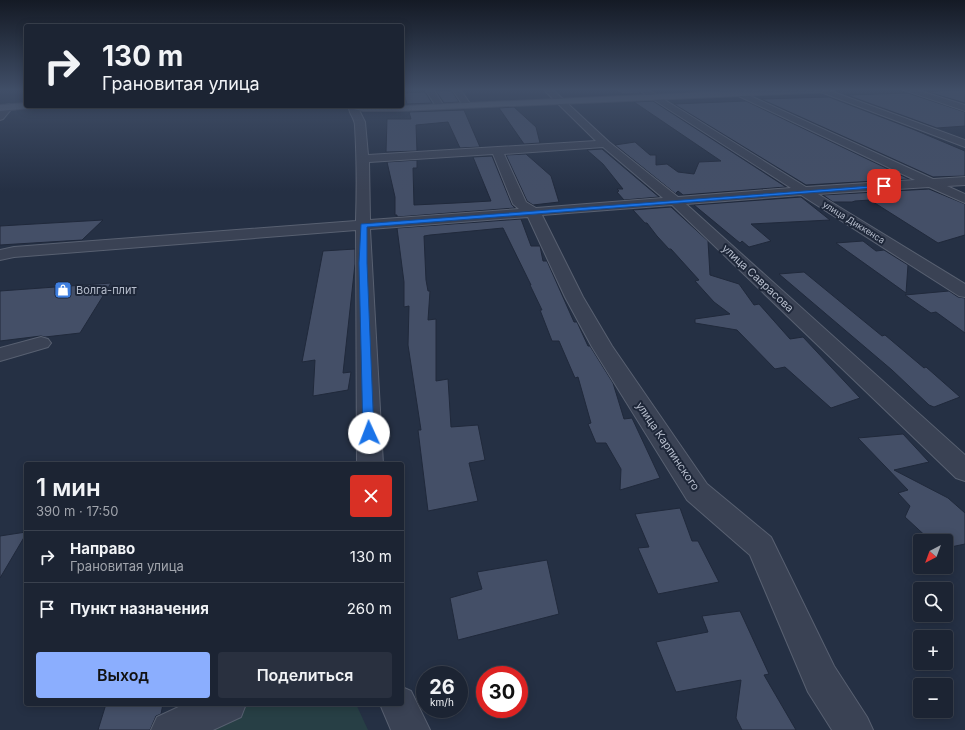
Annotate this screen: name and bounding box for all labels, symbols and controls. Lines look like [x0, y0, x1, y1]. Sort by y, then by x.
text: 130 m [102, 39, 183, 73]
icon: right [36, 40, 88, 92]
text: Грановитая улица [102, 73, 260, 94]
pin [867, 169, 901, 203]
icon: arrive [873, 175, 895, 197]
street label: улица Диккенса [821, 198, 887, 246]
street label: улица Саврасова [719, 241, 797, 315]
shop icon: Волга-плит [53, 280, 73, 300]
place label: Волга-плит [76, 283, 137, 297]
street label: улица Карпинского [633, 399, 703, 493]
position arrow [348, 412, 390, 454]
text: 1 мин [36, 473, 101, 502]
button: close [350, 475, 392, 517]
text: 390 m · 17:50 [36, 503, 118, 519]
north arrow [913, 534, 953, 574]
map controls [913, 534, 953, 718]
text: Направо [70, 539, 135, 558]
icon: right [36, 546, 58, 568]
text: 130 m [350, 547, 392, 566]
text: Грановитая улица [70, 558, 184, 574]
button: search [913, 582, 953, 622]
icon: arrive [36, 598, 58, 620]
text: Пункт назначения [70, 599, 209, 618]
text: 260 m [347, 599, 392, 618]
button: + [913, 630, 953, 670]
button: Выход [36, 652, 210, 698]
button: Поделиться [218, 652, 392, 698]
speed limit sign: 30 [476, 666, 528, 718]
text: 26 [429, 675, 455, 699]
button: − [913, 678, 953, 718]
text: km/h [430, 696, 454, 708]

